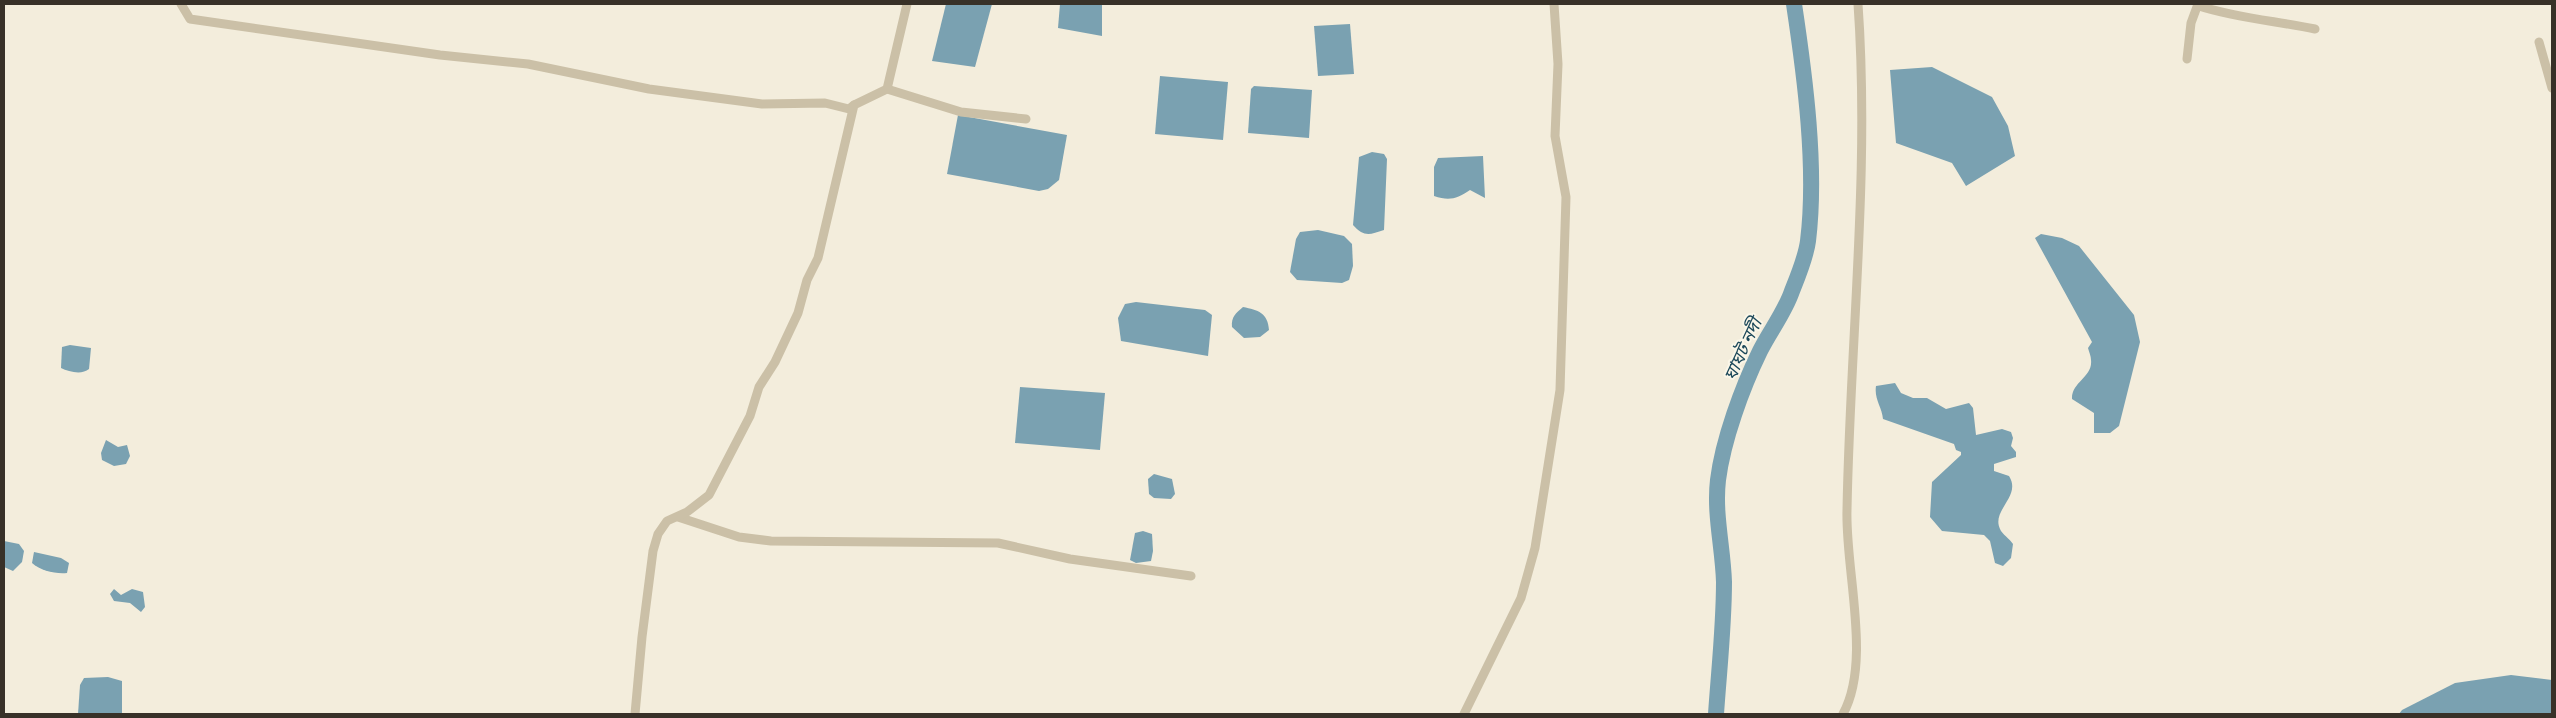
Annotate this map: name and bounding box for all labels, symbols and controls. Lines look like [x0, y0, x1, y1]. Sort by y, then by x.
water label: ঘাঘট নদী [1718, 312, 1767, 384]

